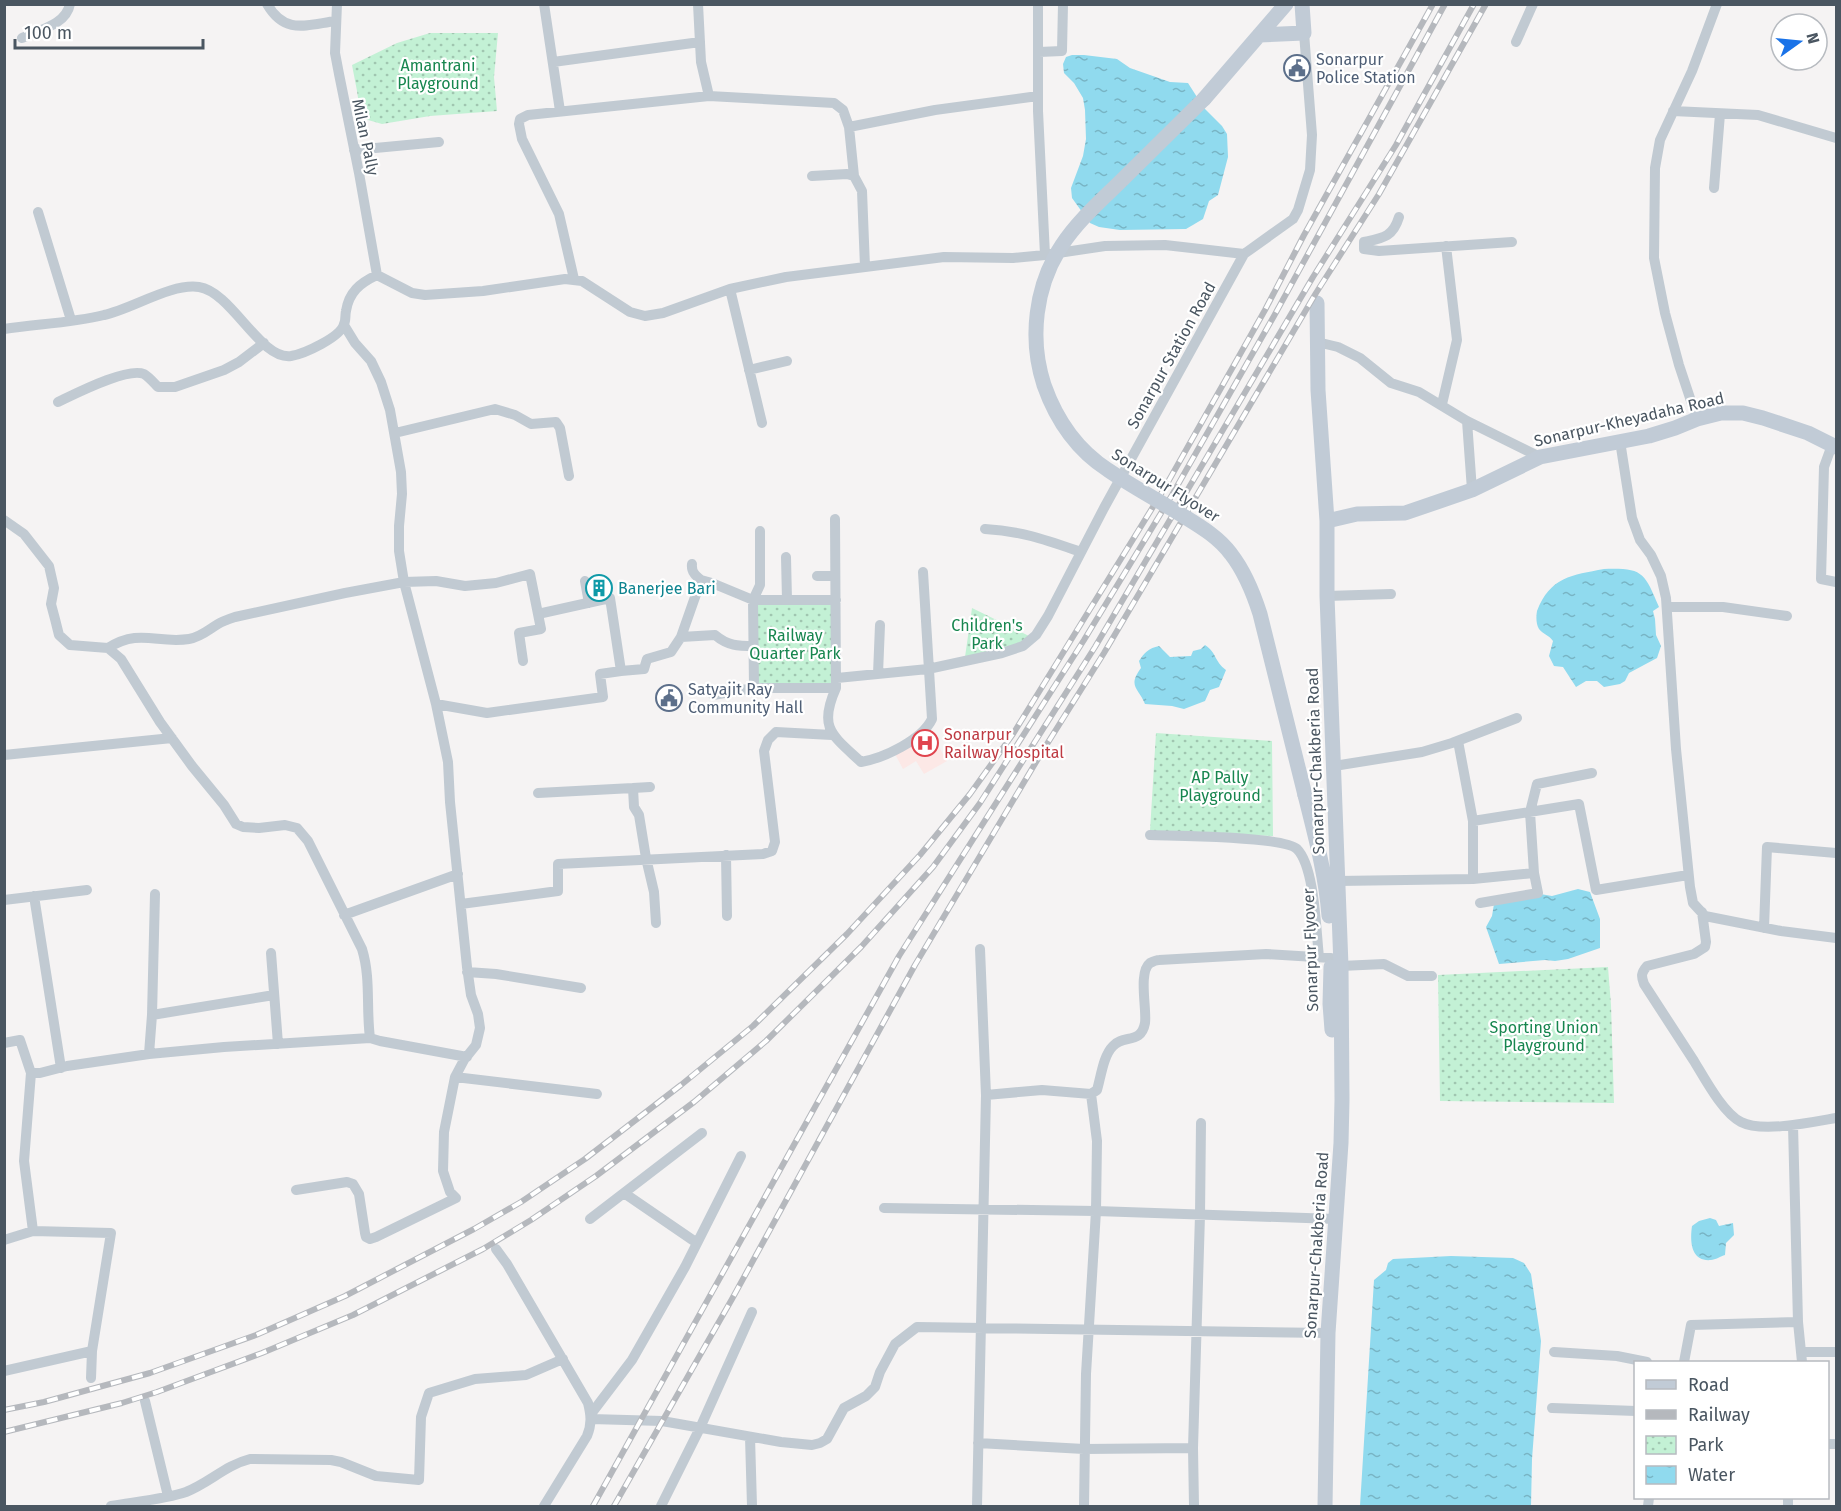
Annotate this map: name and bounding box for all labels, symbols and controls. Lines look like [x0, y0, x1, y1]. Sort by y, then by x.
scale bar [15, 12, 202, 50]
north arrow [1769, 12, 1829, 72]
text: 100 m [24, 22, 72, 44]
text: N [1802, 31, 1824, 46]
place label: Sonarpur Police Station [1316, 50, 1416, 87]
public building icon: Sonarpur Police Station [1282, 53, 1312, 83]
park label: Amantrani Playground [397, 56, 479, 93]
street label: Milan Pally [348, 97, 383, 177]
street label: Sonarpur Station Road [1123, 279, 1220, 432]
street label: Sonarpur-Kheyadaha Road [1532, 388, 1726, 451]
street label: Sonarpur Flyover [1108, 445, 1224, 527]
building icon: Banerjee Bari [584, 573, 614, 603]
place label: Banerjee Bari [618, 579, 716, 598]
park label: Children's Park [951, 616, 1023, 653]
park label: Railway Quarter Park [749, 626, 842, 663]
street label: Sonarpur-Chakberia Road [1303, 667, 1328, 855]
place label: Satyajit Ray Community Hall [688, 680, 804, 717]
public building icon: Satyajit Ray Community Hall [654, 683, 684, 713]
place label: Sonarpur Railway Hospital [944, 725, 1064, 762]
hospital icon: Sonarpur Railway Hospital [910, 728, 940, 758]
park label: AP Pally Playground [1179, 768, 1261, 805]
street label: Sonarpur Flyover [1299, 887, 1322, 1012]
park label: Sporting Union Playground [1489, 1018, 1599, 1055]
street label: Sonarpur-Chakberia Road [1300, 1151, 1333, 1339]
legend [1634, 1361, 1829, 1499]
text: Road [1688, 1374, 1730, 1396]
text: Railway [1688, 1404, 1750, 1426]
text: Park [1688, 1434, 1724, 1456]
text: Water [1688, 1464, 1735, 1486]

